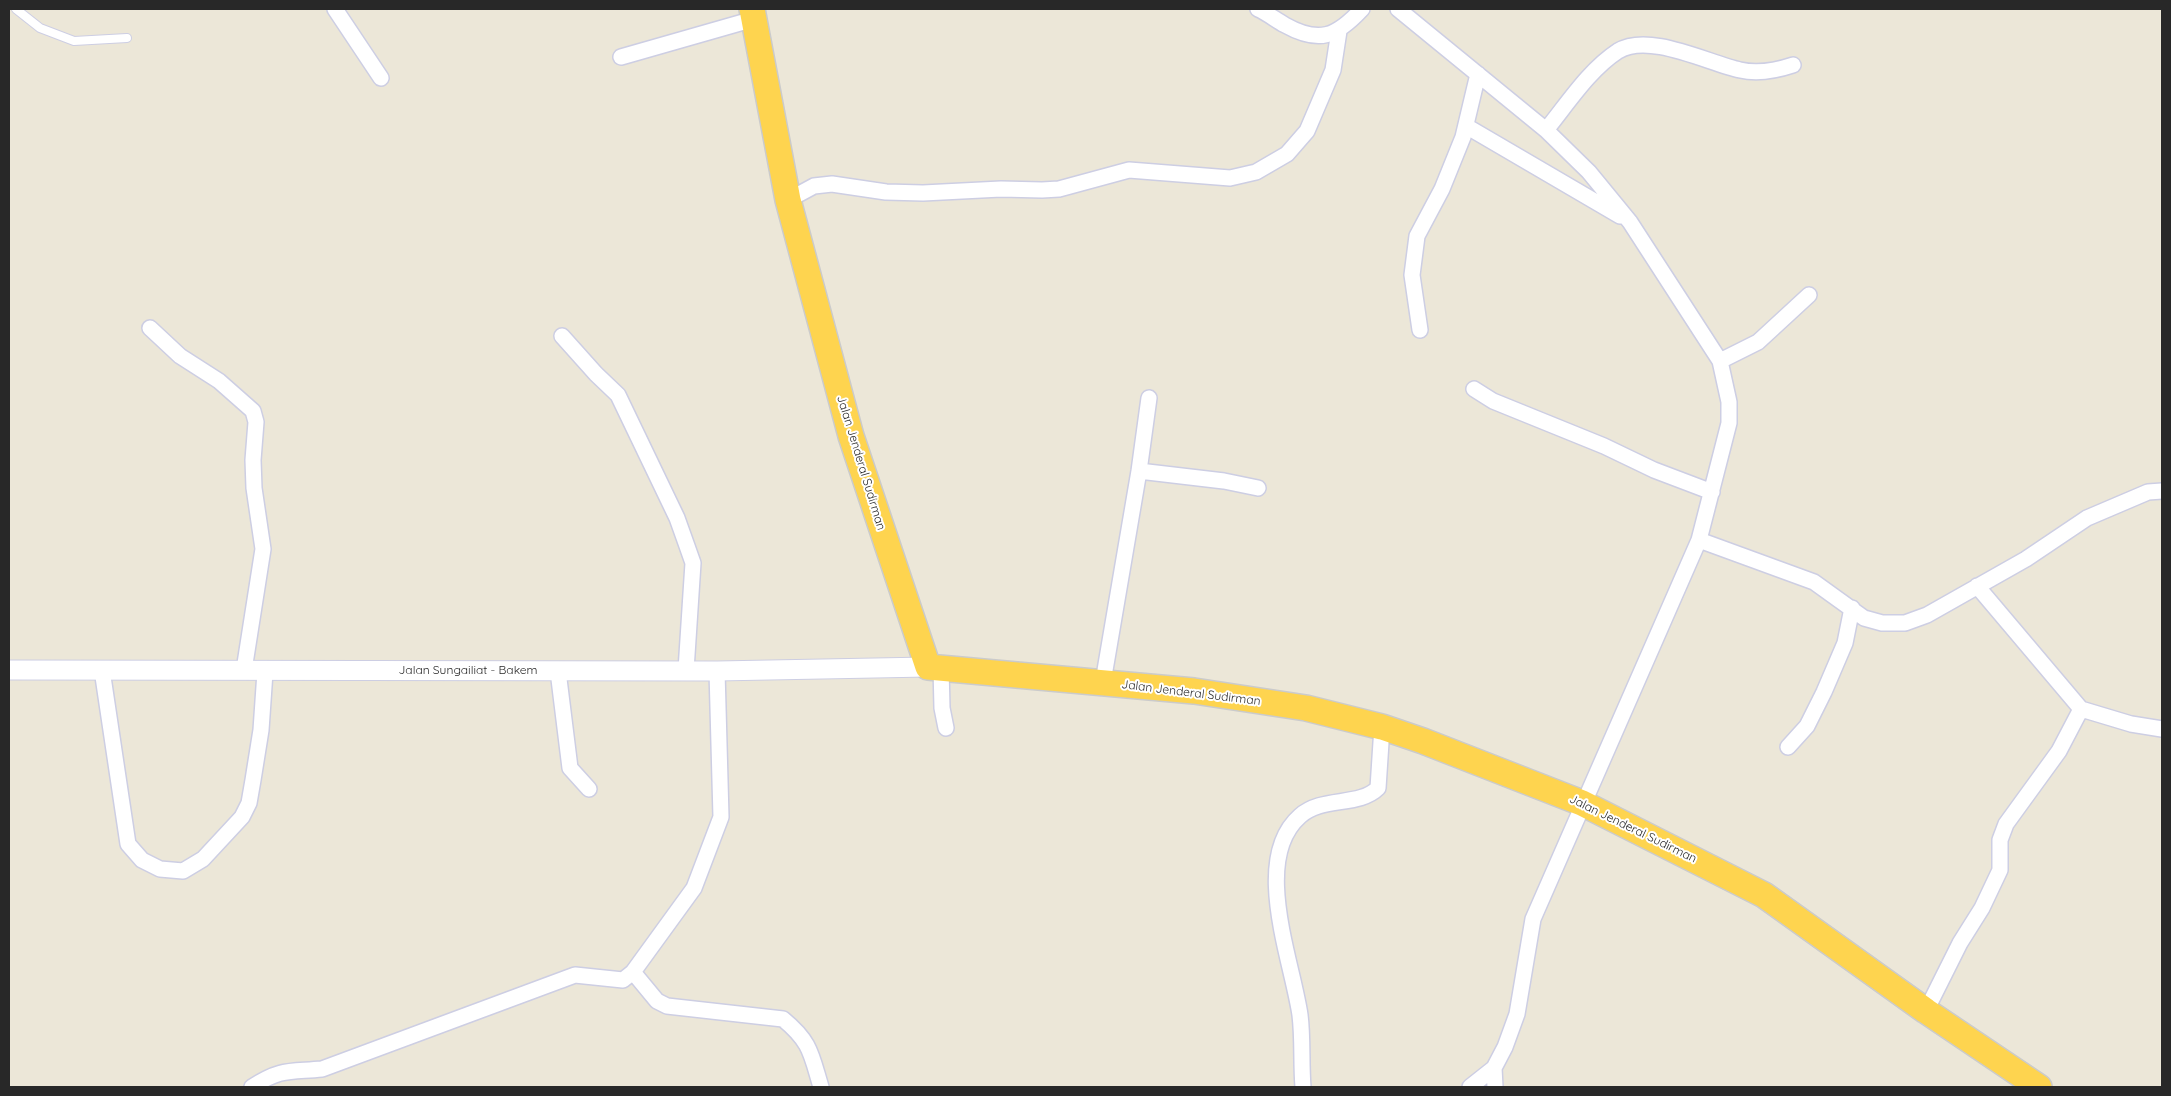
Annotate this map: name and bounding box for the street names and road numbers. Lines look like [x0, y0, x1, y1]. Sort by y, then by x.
street label: Jalan Jenderal Sudirman [834, 394, 888, 532]
street label: Jalan Sungailiat - Bakem [398, 663, 538, 677]
street label: Jalan Jenderal Sudirman [1121, 677, 1261, 709]
street label: Jalan Jenderal Sudirman [1567, 792, 1699, 866]

